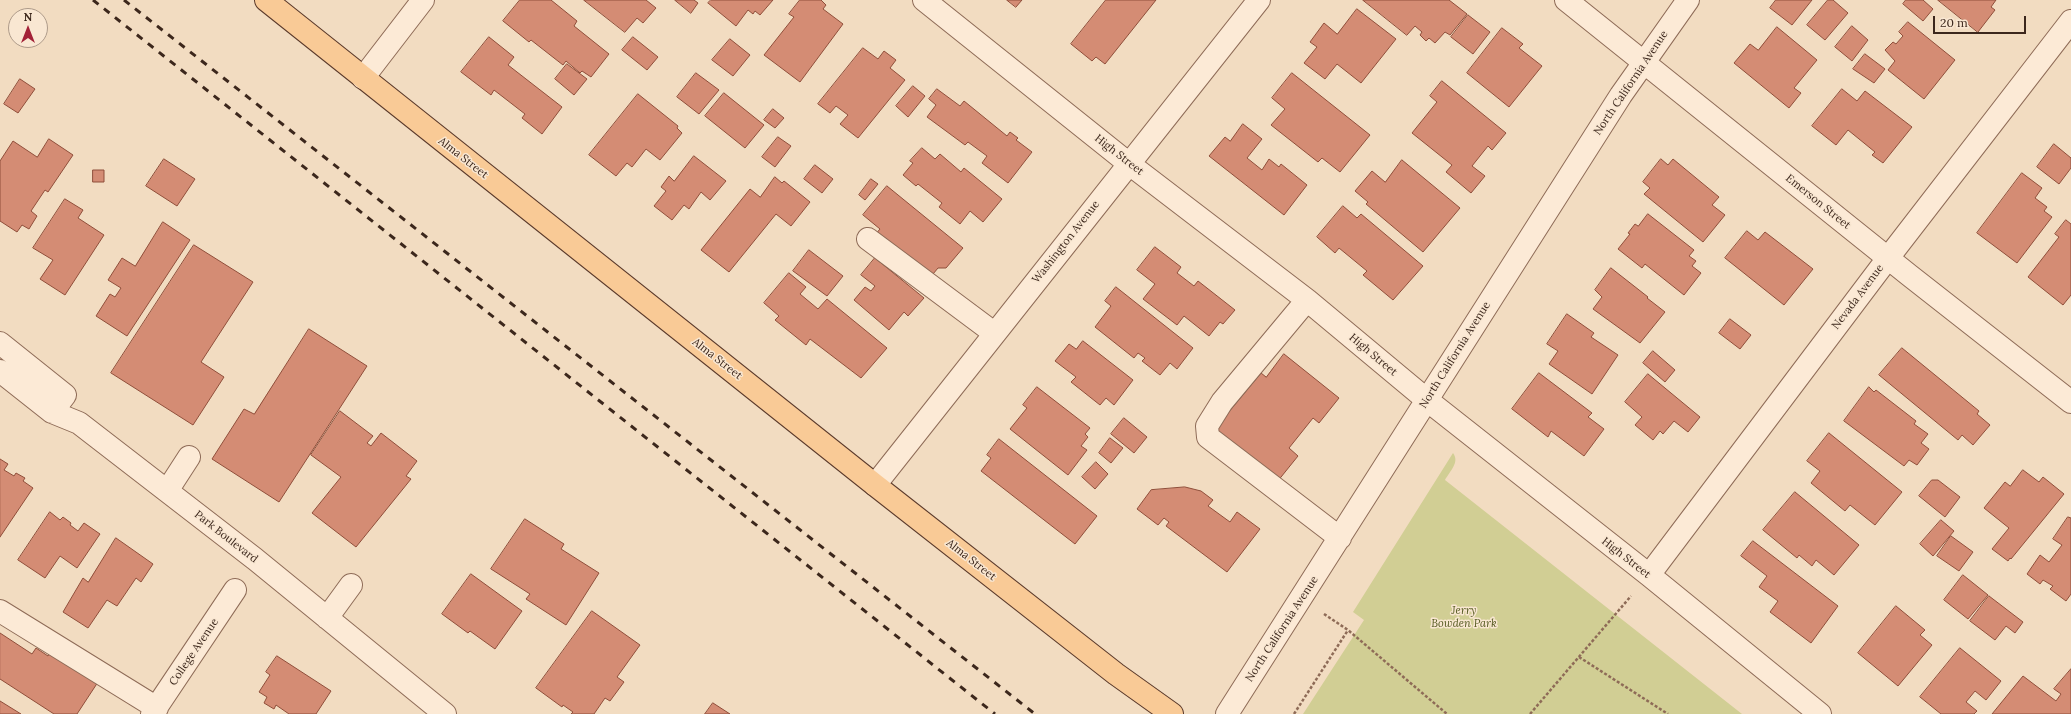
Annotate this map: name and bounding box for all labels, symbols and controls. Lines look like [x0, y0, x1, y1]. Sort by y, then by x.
north arrow [8, 8, 48, 48]
scale bar [1935, 8, 2028, 34]
text: N [24, 10, 32, 24]
text: 20 m [1940, 15, 1968, 30]
street label: North California Avenue [1591, 28, 1671, 138]
street label: High Street [1092, 132, 1146, 178]
street label: Alma Street [436, 134, 490, 182]
street label: Emerson Street [1783, 172, 1853, 232]
street label: Washington Avenue [1030, 198, 1102, 286]
street label: Nevada Avenue [1829, 262, 1887, 332]
street label: North California Avenue [1417, 299, 1493, 411]
street label: High Street [1346, 331, 1400, 379]
street label: Alma Street [690, 335, 744, 383]
street label: Park Boulevard [192, 508, 260, 566]
street label: High Street [1599, 535, 1653, 581]
street label: Alma Street [944, 536, 998, 584]
street label: North California Avenue [1243, 574, 1321, 684]
park label: Jerry Bowden Park [1431, 604, 1497, 630]
street label: College Avenue [167, 616, 221, 688]

